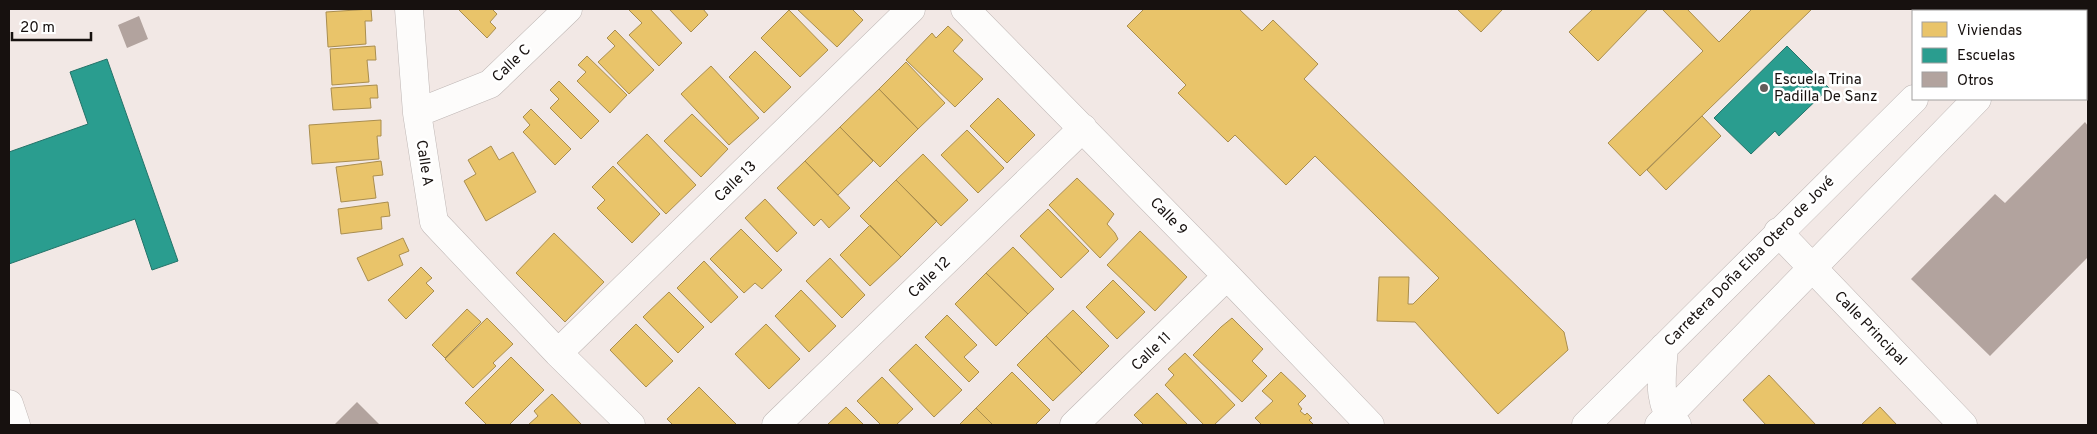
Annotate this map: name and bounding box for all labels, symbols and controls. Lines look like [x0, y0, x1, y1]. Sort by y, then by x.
scale bar [12, 10, 91, 42]
legend [1912, 10, 2087, 100]
text: 20 m [20, 19, 55, 38]
text: Viviendas [1957, 22, 2022, 41]
street label: Calle C [489, 41, 535, 87]
text: Escuelas [1957, 47, 2015, 66]
place label: Escuela Trina Padilla De Sanz [1774, 71, 1878, 107]
text: Otros [1957, 72, 1994, 91]
marker: Escuela Trina Padilla De Sanz [1758, 82, 1770, 94]
street label: Calle A [410, 139, 437, 188]
street label: Calle 13 [711, 157, 761, 207]
street label: Carretera Doña Elba Otero de Jové [1661, 173, 1839, 351]
street label: Calle 9 [1145, 194, 1191, 240]
street label: Calle 12 [905, 253, 955, 303]
street label: Calle Principal [1830, 288, 1910, 370]
street label: Calle 11 [1128, 328, 1176, 376]

